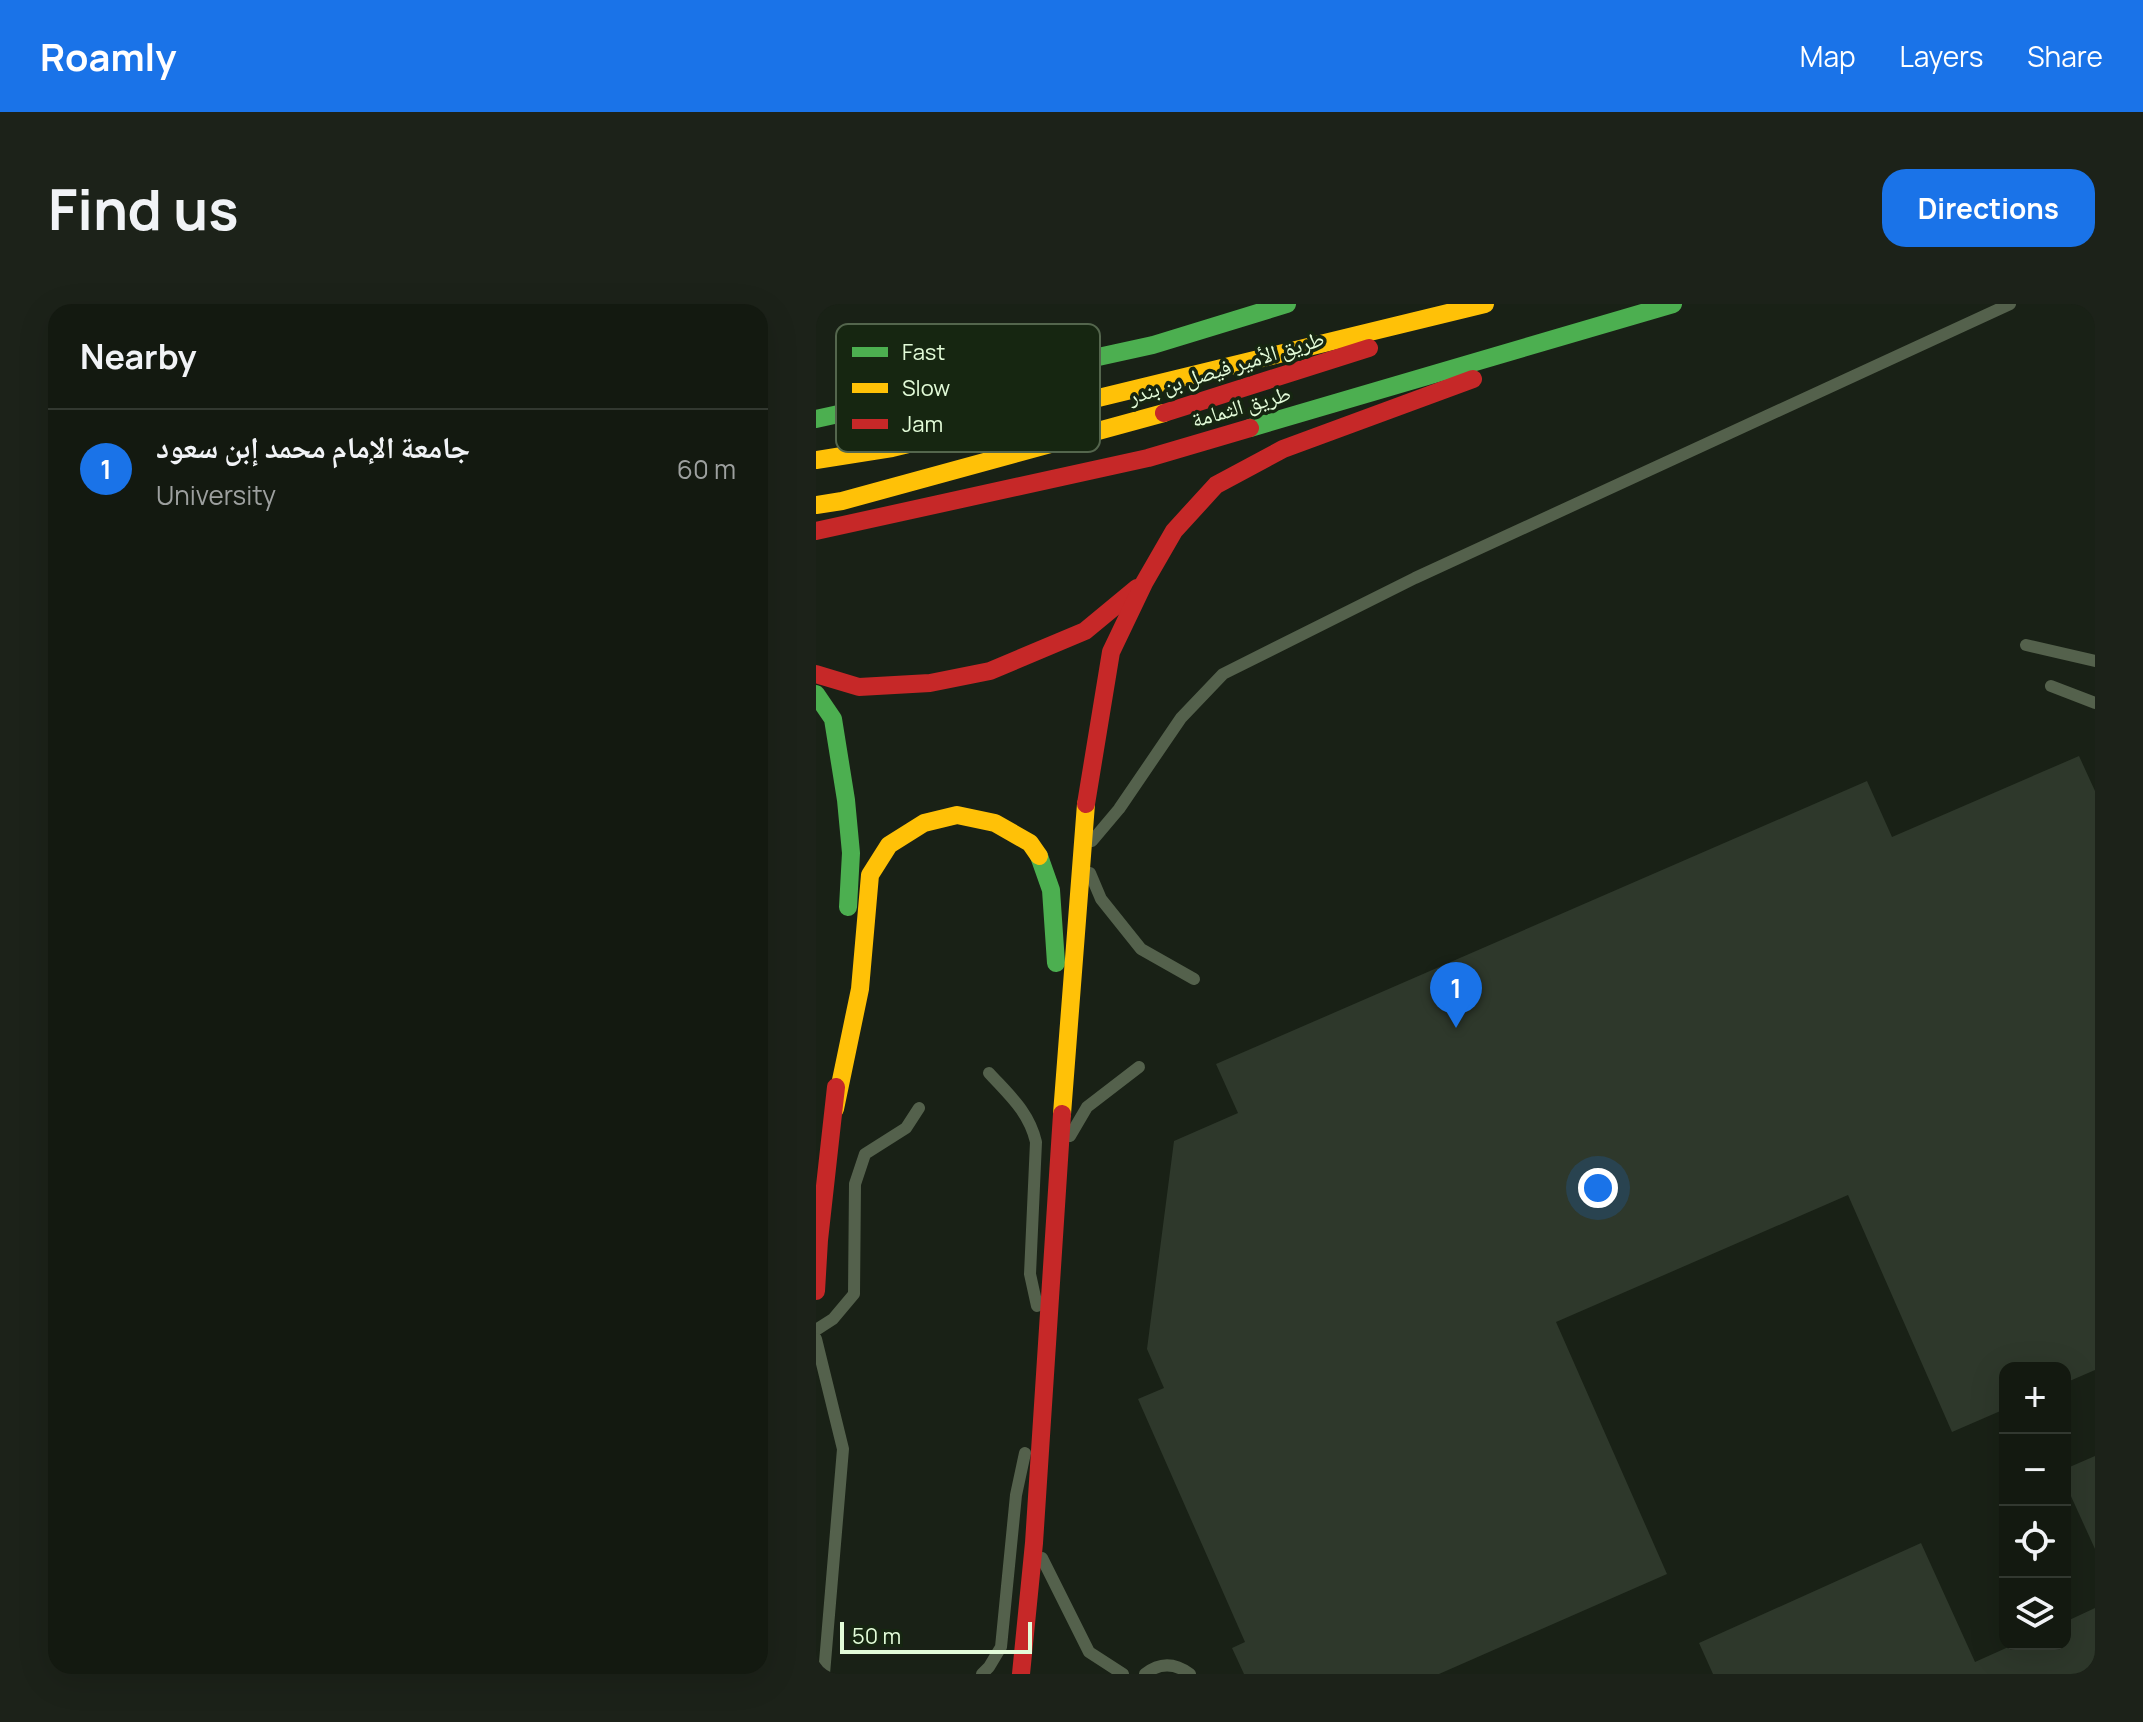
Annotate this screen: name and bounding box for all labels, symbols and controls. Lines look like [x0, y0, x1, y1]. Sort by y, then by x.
text: Roamly [40, 30, 177, 82]
text: Map [1800, 37, 1856, 75]
text: Layers [1900, 37, 1983, 75]
text: Share [2027, 37, 2103, 75]
button: Directions [1882, 169, 2095, 247]
text: Find us [48, 170, 239, 247]
street label: طريق الأمير فيصل بن بندر [1123, 323, 1328, 411]
legend [836, 324, 1100, 452]
text: Nearby [80, 333, 196, 379]
text: Fast [902, 337, 945, 367]
text: Slow [902, 373, 950, 403]
street label: طريق الثمامة [1188, 378, 1294, 434]
text: Jam [902, 409, 943, 439]
text: جامعة الإمام محمد إبن سعود [156, 426, 470, 467]
text: 1 [100, 451, 112, 487]
text: 60 m [677, 451, 736, 487]
text: University [156, 477, 276, 513]
pin: 1 [1430, 962, 1482, 1028]
your location [1578, 1168, 1618, 1208]
map controls [1999, 1362, 2071, 1650]
button: + [1999, 1362, 2071, 1434]
button: − [1999, 1434, 2071, 1506]
button: locate [1999, 1506, 2071, 1578]
button: layers [1999, 1578, 2071, 1650]
scale bar [840, 1618, 1032, 1654]
text: 50 m [852, 1621, 901, 1651]

